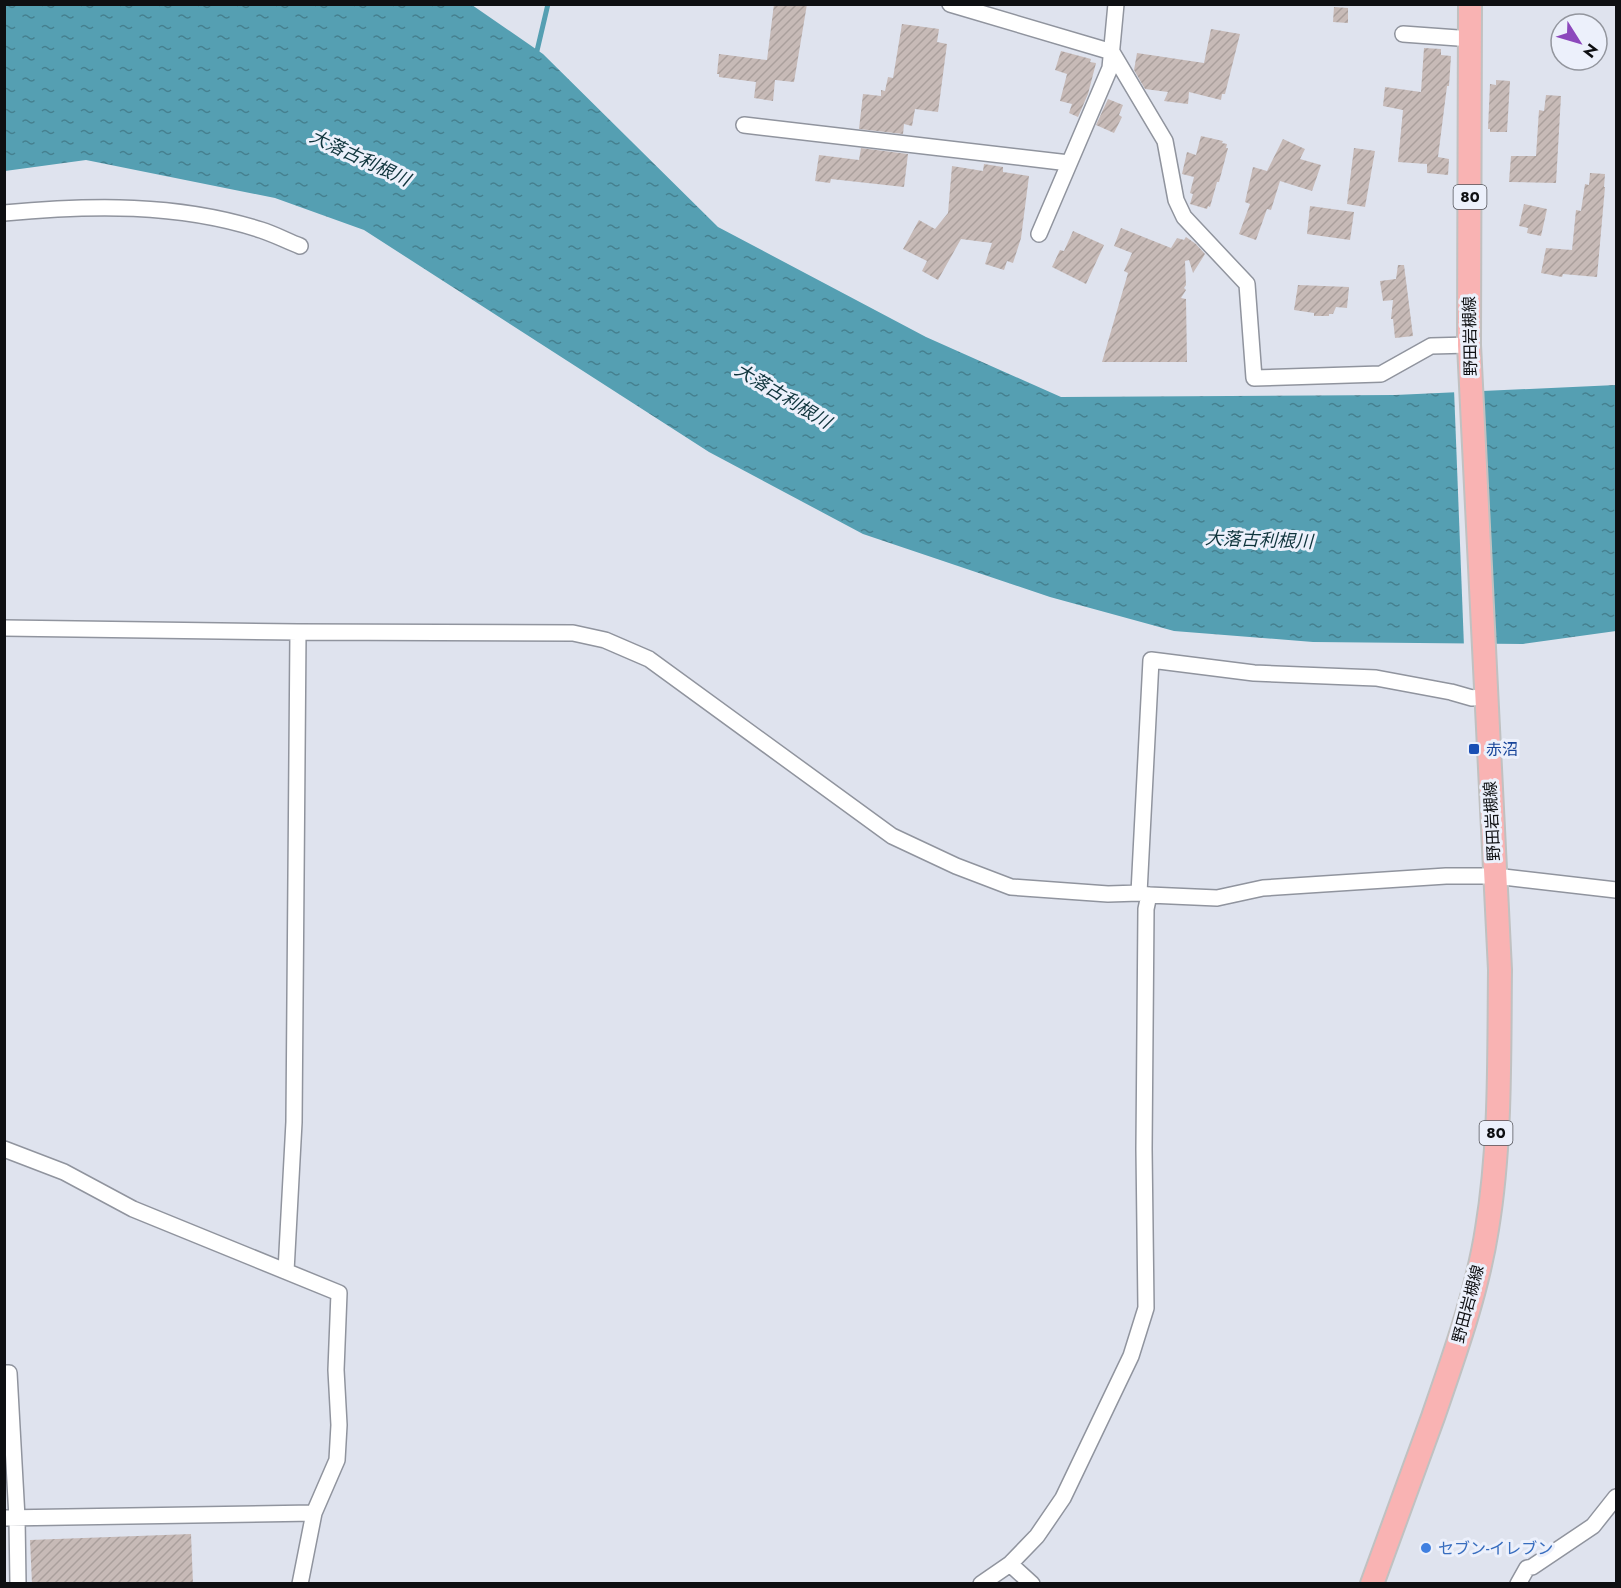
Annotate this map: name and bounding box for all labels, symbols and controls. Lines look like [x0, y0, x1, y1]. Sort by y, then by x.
north arrow [1549, 12, 1609, 72]
text: N [1578, 39, 1604, 63]
water label: 大落古利根川 [306, 123, 416, 193]
road number: 80 [1454, 185, 1486, 209]
street label: 野田岩槻線 [1458, 296, 1482, 376]
water label: 大落古利根川 [730, 357, 838, 436]
water label: 大落古利根川 [1205, 525, 1315, 555]
place label: 赤沼 [1486, 738, 1518, 761]
marker: 赤沼 [1467, 742, 1481, 756]
street label: 野田岩槻線 [1478, 780, 1506, 862]
road number: 80 [1480, 1121, 1512, 1145]
street label: 野田岩槻線 [1447, 1262, 1489, 1346]
place label: セブン-イレブン [1438, 1537, 1553, 1560]
marker: セブン-イレブン [1419, 1541, 1433, 1555]

